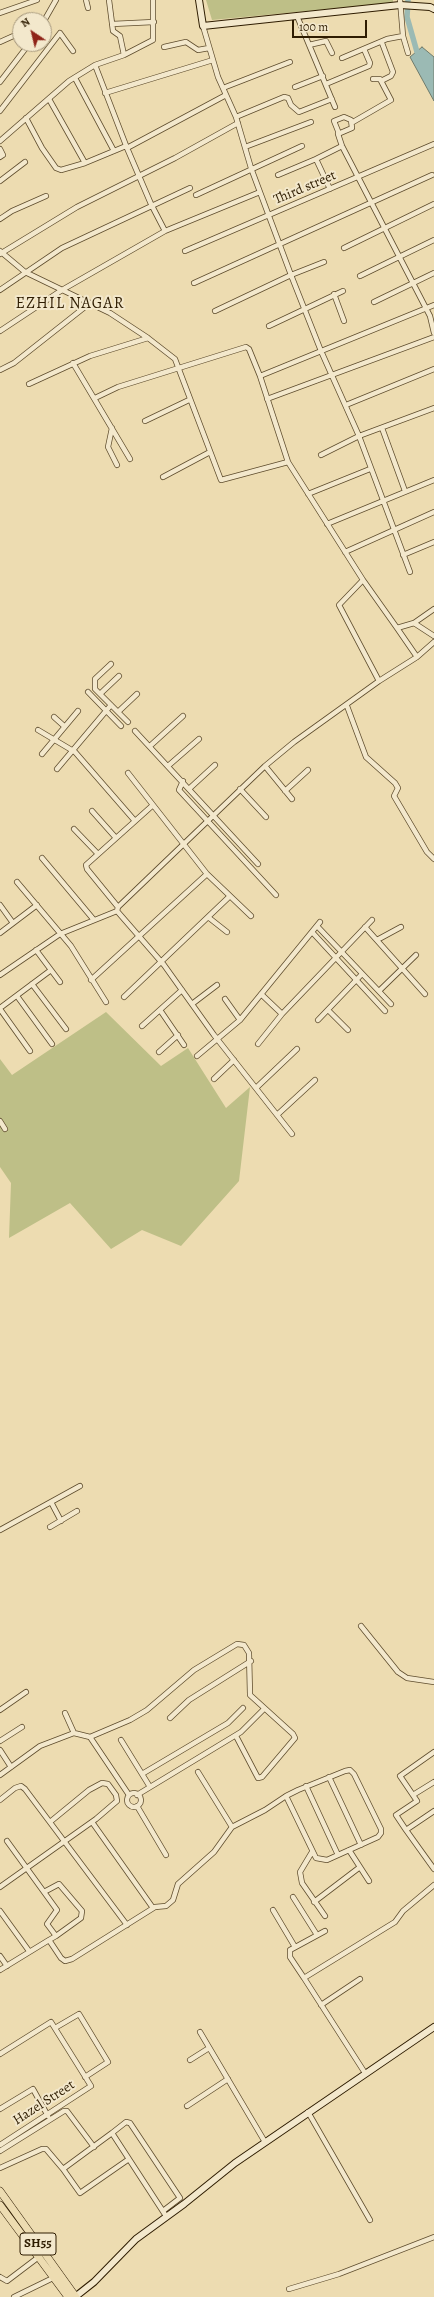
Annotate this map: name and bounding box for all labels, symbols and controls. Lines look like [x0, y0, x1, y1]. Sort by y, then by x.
north arrow [12, 12, 52, 52]
scale bar [294, 12, 369, 38]
text: N [18, 14, 33, 31]
text: 100 m [299, 19, 328, 35]
street label: Third street [271, 167, 339, 209]
district label: EZHIL NAGAR [16, 294, 124, 314]
street label: Hazel Street [10, 2077, 78, 2129]
road number: SH55 [20, 2233, 56, 2255]

